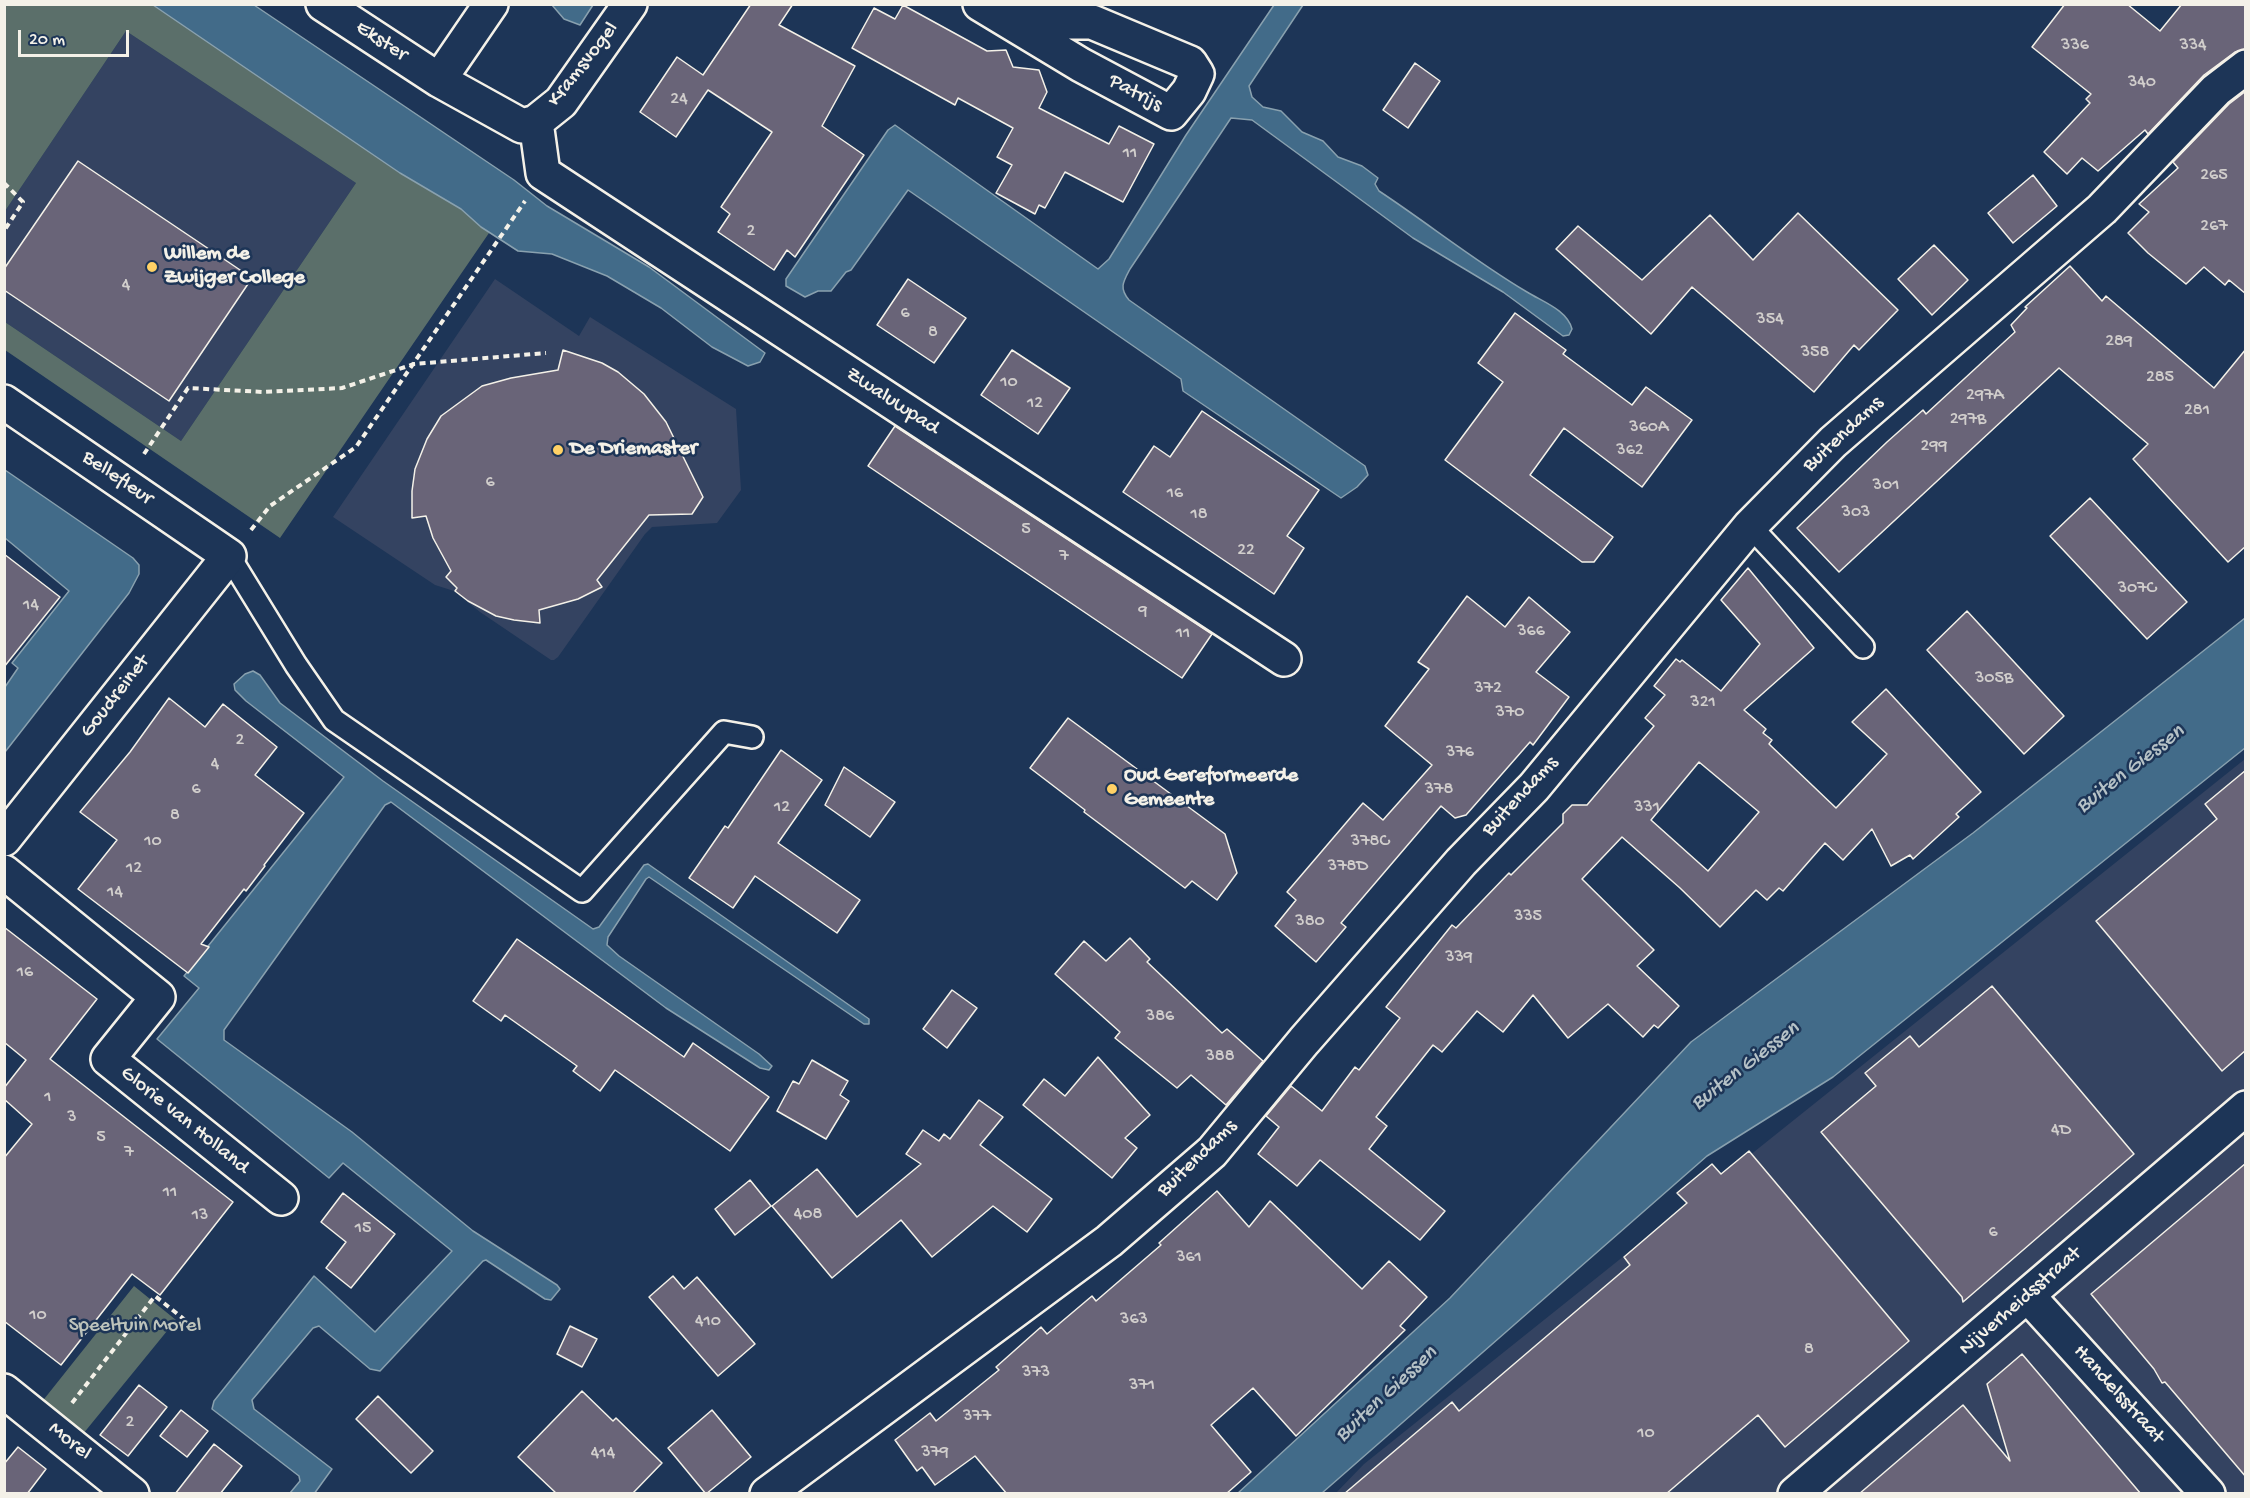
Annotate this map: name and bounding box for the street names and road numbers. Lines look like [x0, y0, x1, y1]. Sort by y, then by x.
street label: Ekster [350, 16, 412, 68]
street label: Kramsvogel [543, 18, 625, 112]
street label: Patrijs [1104, 69, 1166, 119]
street label: Zwaluwpad [840, 362, 944, 442]
street label: Buitendams [1798, 391, 1890, 479]
street label: Bellefleur [76, 446, 158, 512]
street label: Goudreinet [76, 650, 156, 744]
street label: Buitendams [1477, 751, 1565, 843]
street label: Glorie van Holland [114, 1061, 254, 1181]
street label: Buitendams [1153, 1115, 1243, 1203]
street label: Nijverheidsstraat [1955, 1242, 2087, 1362]
street label: Handelsstraat [2067, 1340, 2169, 1450]
street label: Morel [42, 1417, 96, 1467]

